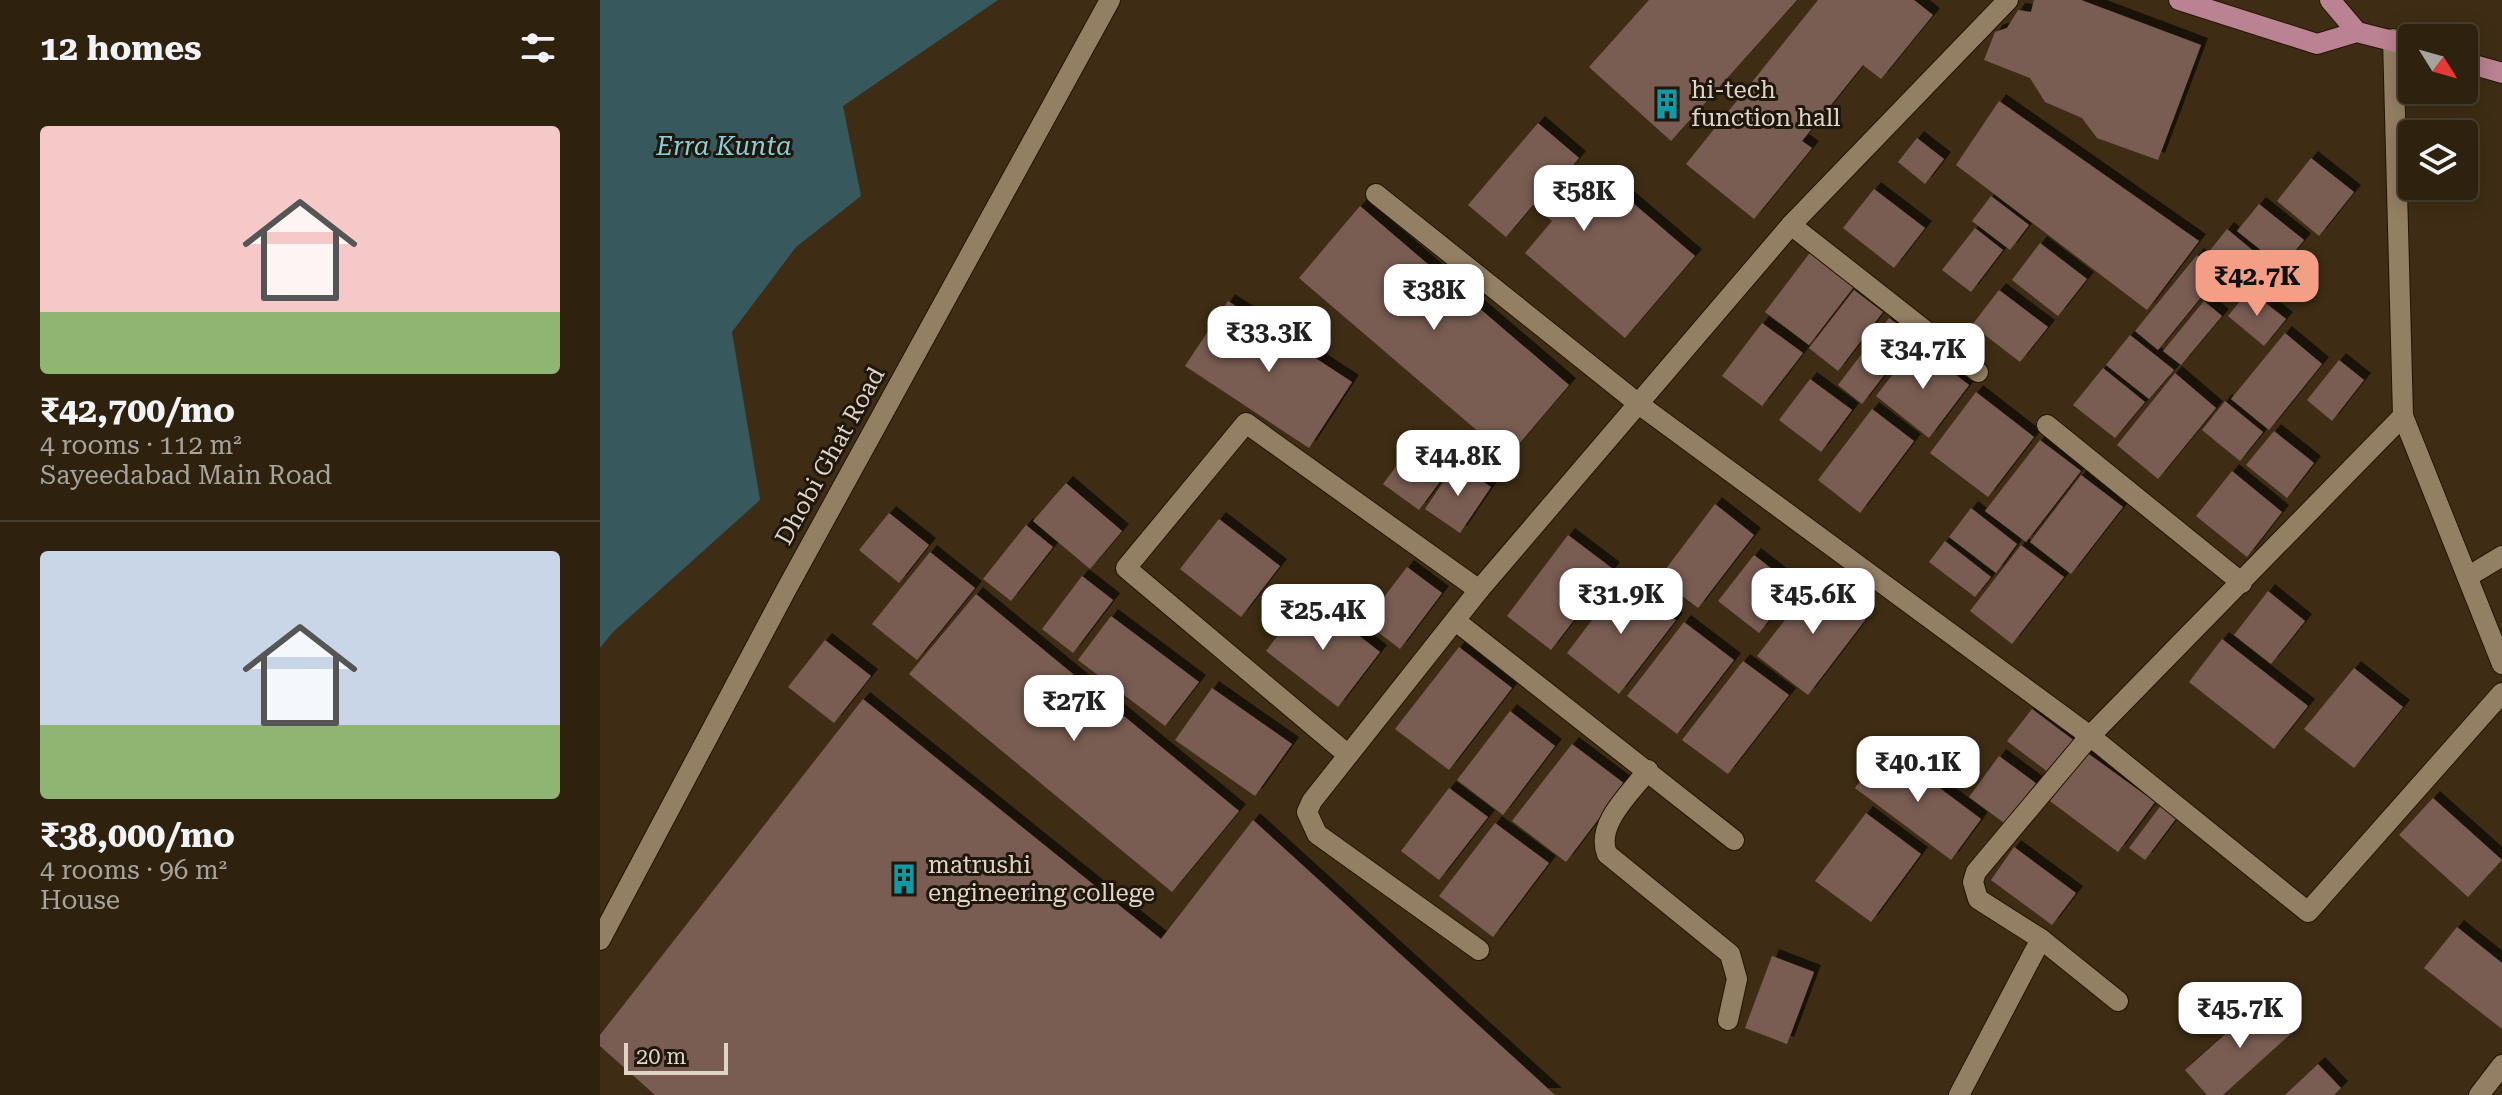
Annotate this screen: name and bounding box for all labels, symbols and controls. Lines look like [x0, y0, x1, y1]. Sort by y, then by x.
north arrow [2398, 24, 2478, 104]
map controls [2398, 24, 2478, 200]
icon: filters [516, 26, 560, 70]
text: 12 homes [40, 28, 202, 68]
place label: hi-tech function hall [1691, 76, 1841, 132]
building icon: hi-tech function hall [1650, 87, 1684, 121]
button: layers [2398, 120, 2478, 200]
water label: Erra Kunta [655, 131, 792, 161]
pin: ₹58K [1537, 165, 1631, 233]
text: ₹58K [1552, 176, 1616, 206]
icon: home [228, 178, 372, 322]
pin: ₹42.7K [2192, 250, 2322, 318]
text: ₹42.7K [2214, 261, 2300, 291]
pin: ₹38K [1387, 264, 1481, 332]
text: ₹38K [1402, 275, 1466, 305]
pin: ₹33.3K [1204, 306, 1334, 374]
text: ₹33.3K [1226, 317, 1312, 347]
pin: ₹34.7K [1858, 323, 1988, 391]
text: ₹34.7K [1880, 334, 1966, 364]
street label: Dhobi Ghat Road [770, 362, 890, 550]
text: ₹42,700/mo [40, 390, 235, 430]
text: 4 rooms · 112 m² [40, 430, 242, 460]
pin: ₹44.8K [1393, 430, 1523, 498]
text: ₹44.8K [1415, 441, 1501, 471]
text: Sayeedabad Main Road [40, 460, 332, 490]
pin: ₹31.9K [1556, 568, 1686, 636]
pin: ₹45.6K [1748, 568, 1878, 636]
text: ₹31.9K [1578, 579, 1664, 609]
text: ₹45.6K [1770, 579, 1856, 609]
pin: ₹25.4K [1258, 584, 1388, 652]
text: ₹25.4K [1280, 595, 1366, 625]
icon: home [228, 603, 372, 747]
pin: ₹27K [1027, 675, 1121, 743]
text: ₹27K [1042, 686, 1106, 716]
pin: ₹40.1K [1853, 736, 1983, 804]
text: ₹40.1K [1875, 747, 1961, 777]
text: ₹38,000/mo [40, 815, 235, 855]
place label: matrushi engineering college [928, 851, 1155, 907]
text: 4 rooms · 96 m² [40, 855, 227, 885]
building icon: matrushi engineering college [887, 862, 921, 896]
text: House [40, 885, 120, 915]
pin: ₹45.7K [2175, 982, 2305, 1050]
text: ₹45.7K [2197, 993, 2283, 1023]
scale bar [624, 1039, 728, 1075]
text: 20 m [636, 1044, 686, 1069]

